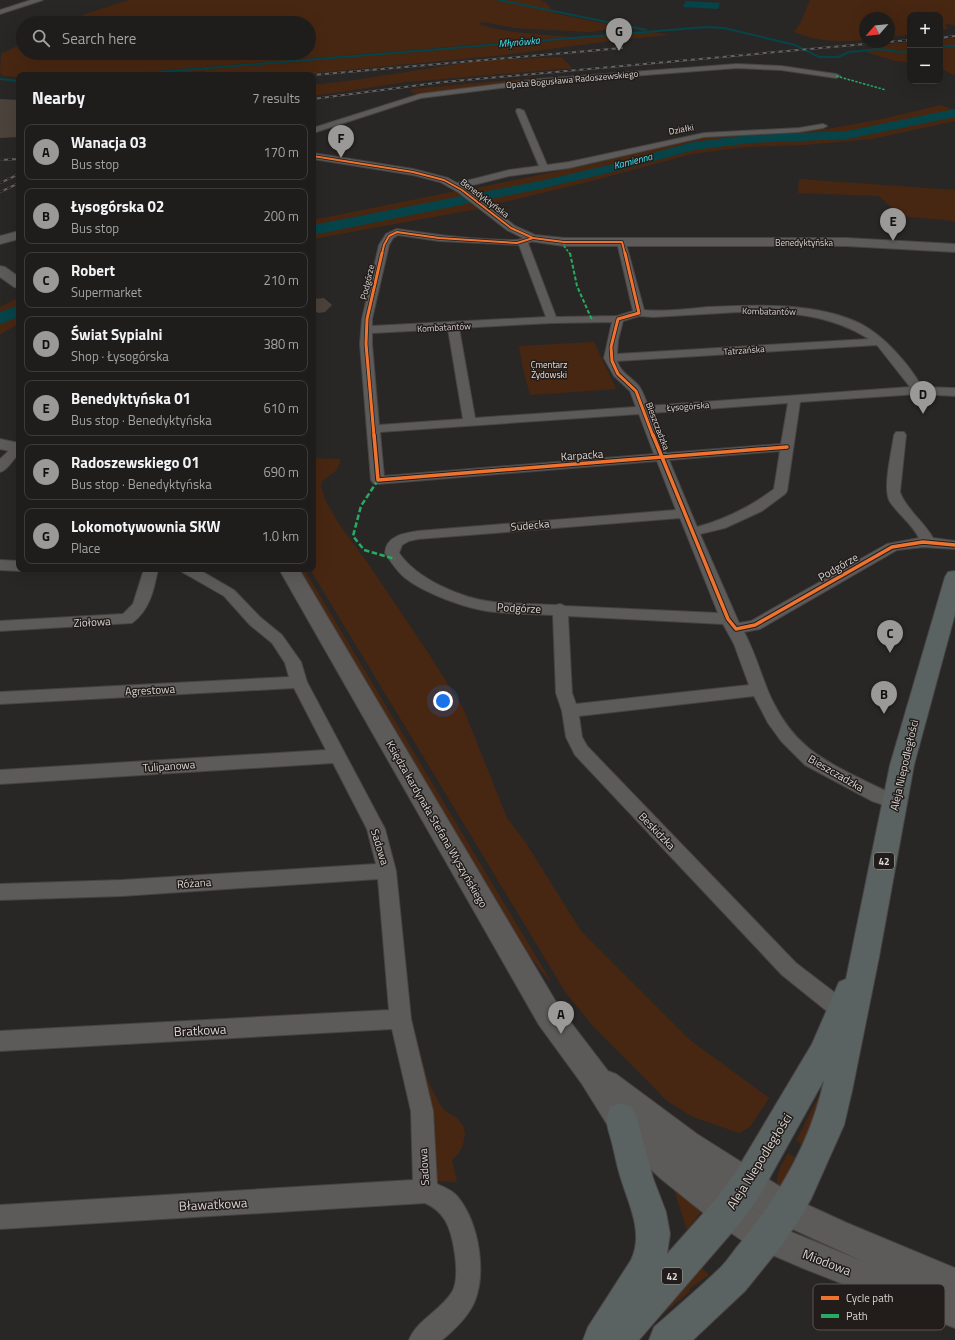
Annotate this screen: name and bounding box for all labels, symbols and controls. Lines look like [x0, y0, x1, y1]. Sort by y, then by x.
north arrow [859, 12, 895, 48]
map controls [907, 12, 943, 84]
button: + [907, 12, 943, 48]
search box [16, 16, 316, 60]
pin: G [606, 18, 632, 51]
icon: search [30, 27, 52, 49]
text: Search here [62, 27, 136, 50]
water label: Młynówka [498, 33, 541, 51]
button: − [907, 48, 943, 84]
street label: Opata Bogusława Radoszewskiego [505, 67, 639, 91]
text: Nearby [32, 85, 85, 111]
text: 7 results [252, 88, 300, 108]
street label: Działki [667, 120, 695, 138]
pin: F [328, 125, 354, 158]
text: Wanacja 03 [71, 131, 147, 154]
text: A [42, 142, 50, 162]
text: 170 m [263, 142, 299, 162]
water label: Kamienna [612, 149, 655, 173]
text: Bus stop [71, 154, 119, 174]
street label: Benedyktyńska [458, 175, 513, 221]
text: Łysogórska 02 [71, 195, 164, 218]
text: B [42, 206, 50, 226]
text: 200 m [263, 206, 299, 226]
pin: E [880, 208, 906, 241]
text: Bus stop [71, 218, 119, 238]
street label: Benedyktyńska [775, 236, 834, 249]
text: Robert [71, 259, 115, 282]
street label: Podgórze [357, 263, 377, 301]
text: C [42, 270, 50, 290]
text: 210 m [263, 270, 299, 290]
text: Supermarket [71, 282, 142, 302]
street label: Kombatantów [742, 304, 796, 318]
street label: Kombatantów [417, 319, 471, 335]
text: Świat Sypialni [71, 323, 162, 346]
text: D [42, 334, 50, 354]
text: 380 m [263, 334, 299, 354]
street label: Tatrzańska [723, 342, 765, 358]
text: Shop · Łysogórska [71, 346, 169, 366]
park label: Cmentarz Żydowski [531, 358, 567, 381]
pin: D [910, 381, 936, 414]
text: Benedyktyńska 01 [71, 387, 191, 410]
text: E [42, 398, 50, 418]
text: 610 m [263, 398, 299, 418]
street label: Łysogórska [665, 398, 710, 414]
street label: Bieszczadzka [643, 400, 673, 452]
text: Bus stop · Benedyktyńska [71, 410, 212, 430]
street label: Karpacka [560, 446, 604, 464]
text: Radoszewskiego 01 [71, 451, 200, 474]
text: F [43, 462, 49, 482]
text: 690 m [263, 462, 299, 482]
text: Bus stop · Benedyktyńska [71, 474, 212, 494]
text: Lokomotywownia SKW [71, 515, 220, 538]
street label: Sudecka [510, 515, 550, 535]
text: G [42, 526, 50, 546]
text: 1.0 km [262, 526, 299, 546]
text: Place [71, 538, 100, 558]
street label: Podgórze [815, 549, 861, 585]
street label: Podgórze [497, 599, 542, 617]
street label: Ziołowa [73, 613, 111, 631]
pin: C [877, 620, 903, 653]
street label: Agrestowa [125, 681, 176, 699]
pin: B [871, 681, 897, 714]
your location [433, 691, 453, 711]
street label: Aleja Niepodległości [886, 718, 922, 812]
street label: Księdza kardynała Stefana Wyszyńskiego [382, 737, 492, 911]
street label: Bieszczadzka [805, 751, 867, 796]
street label: Tulipanowa [142, 756, 196, 776]
street label: Beskidzka [635, 809, 679, 854]
street label: Sadowa [367, 827, 393, 867]
road number: 42 [874, 853, 894, 869]
street label: Różana [176, 874, 212, 892]
pin: A [548, 1001, 574, 1034]
street label: Bratkowa [173, 1019, 227, 1041]
street label: Aleja Niepodległości [721, 1109, 797, 1213]
street label: Sadowa [415, 1148, 433, 1186]
street label: Bławatkowa [178, 1192, 248, 1216]
street label: Miodowa [800, 1244, 855, 1281]
road number: 42 [662, 1268, 682, 1284]
legend [813, 1284, 945, 1330]
text: Cycle path [846, 1290, 894, 1306]
text: Path [846, 1308, 868, 1324]

